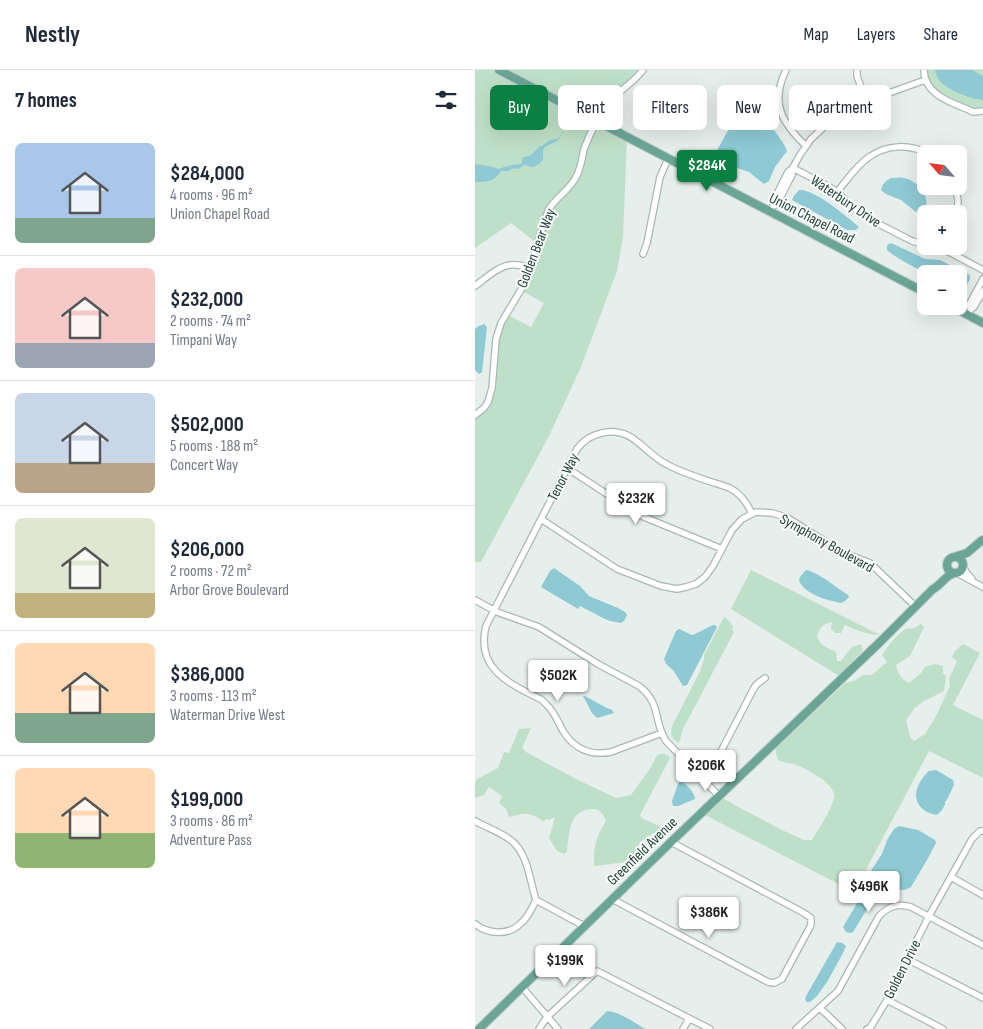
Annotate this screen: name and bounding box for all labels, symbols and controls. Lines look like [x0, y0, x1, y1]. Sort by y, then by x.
text: Nestly [25, 20, 80, 49]
text: Map [804, 24, 829, 45]
text: Layers [857, 24, 896, 45]
text: Share [924, 24, 958, 45]
chip: Buy [490, 85, 548, 130]
chip: Rent [558, 85, 623, 130]
chip: Filters [633, 85, 707, 130]
chip: New [717, 85, 779, 130]
chip: Apartment [789, 85, 891, 130]
icon: filters [432, 86, 460, 114]
text: 7 homes [15, 88, 77, 113]
north arrow [917, 145, 967, 195]
map controls [917, 145, 967, 315]
pin: $284K [672, 150, 742, 192]
text: $284K [688, 156, 726, 175]
text: $284,000 [170, 161, 245, 186]
icon: home [55, 163, 115, 223]
street label: Waterbury Drive [807, 171, 885, 232]
text: 4 rooms · 96 m² [170, 186, 253, 205]
street label: Union Chapel Road [766, 189, 858, 248]
text: Union Chapel Road [170, 205, 270, 224]
button: + [917, 205, 967, 255]
street label: Golden Bear Way [513, 206, 560, 291]
button: − [917, 265, 967, 315]
text: $232,000 [170, 287, 243, 312]
icon: home [55, 288, 115, 348]
text: 2 rooms · 74 m² [170, 312, 251, 331]
text: Timpani Way [170, 331, 237, 350]
text: $502,000 [170, 412, 244, 437]
icon: home [55, 413, 115, 473]
text: 5 rooms · 188 m² [170, 437, 258, 456]
street label: Tenor Way [543, 450, 584, 504]
text: Concert Way [170, 456, 238, 475]
pin: $232K [601, 482, 671, 525]
text: $232K [617, 489, 655, 508]
street label: Symphony Boulevard [776, 510, 877, 577]
text: $206,000 [170, 537, 244, 562]
icon: home [55, 538, 115, 598]
text: 2 rooms · 72 m² [170, 562, 252, 581]
text: Arbor Grove Boulevard [170, 581, 289, 600]
pin: $502K [523, 660, 593, 702]
text: $386,000 [170, 662, 244, 687]
icon: home [55, 663, 115, 723]
text: $502K [539, 666, 577, 685]
text: 3 rooms · 113 m² [170, 687, 257, 706]
text: Waterman Drive West [170, 706, 285, 725]
pin: $206K [671, 750, 741, 792]
text: $206K [687, 756, 725, 775]
text: $199,000 [170, 787, 243, 812]
icon: home [55, 788, 115, 848]
text: 3 rooms · 86 m² [170, 812, 253, 831]
street label: Greenfield Avenue [603, 813, 682, 890]
text: Adventure Pass [170, 831, 252, 850]
pin: $496K [834, 870, 904, 913]
text: $496K [850, 877, 888, 896]
pin: $386K [674, 896, 744, 939]
text: $386K [690, 903, 728, 922]
street label: Golden Drive [879, 936, 925, 1002]
pin: $199K [530, 944, 600, 987]
text: $199K [546, 951, 584, 970]

